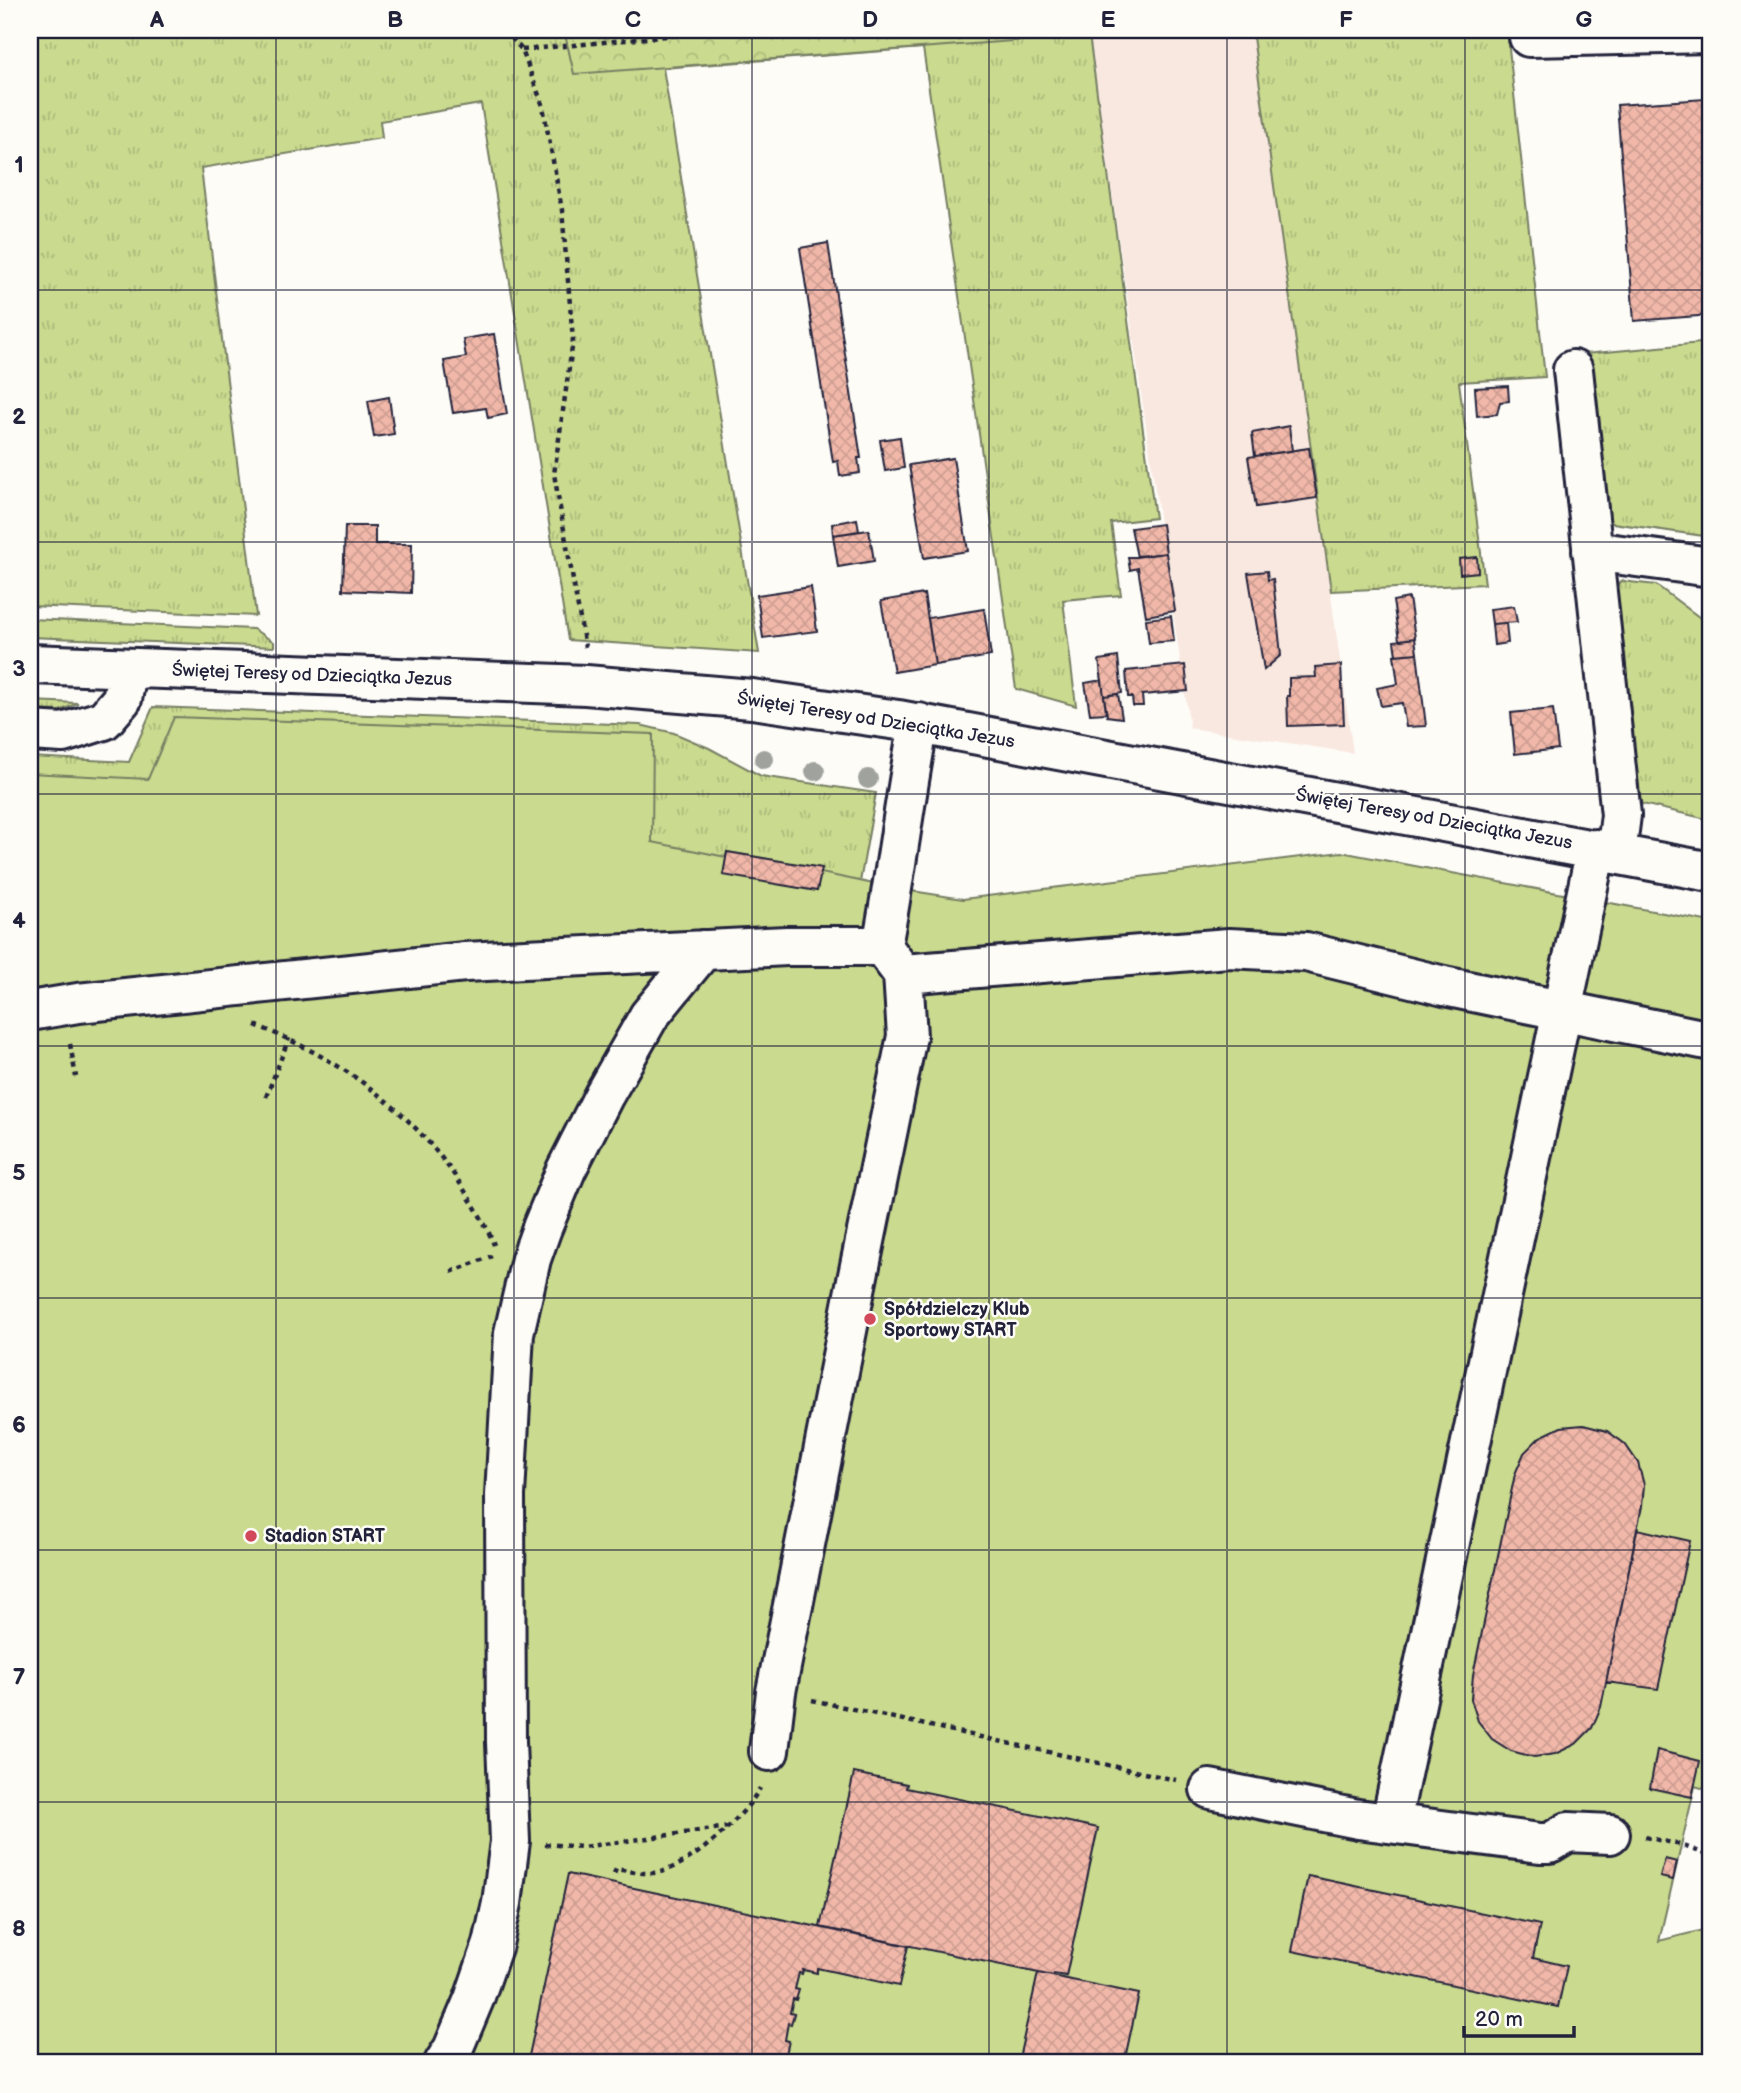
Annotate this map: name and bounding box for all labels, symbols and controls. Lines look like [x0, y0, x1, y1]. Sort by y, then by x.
text: A [149, 6, 165, 34]
text: B [387, 6, 403, 34]
text: C [625, 6, 641, 34]
text: D [862, 6, 878, 34]
text: E [1101, 6, 1116, 34]
text: F [1339, 6, 1353, 34]
text: G [1576, 6, 1593, 34]
text: 1 [14, 151, 24, 179]
text: 2 [12, 403, 26, 431]
text: 3 [12, 655, 26, 683]
street label: Świętej Teresy od Dzieciątka Jezus [171, 658, 453, 690]
street label: Świętej Teresy od Dzieciątka Jezus [736, 686, 1017, 752]
street label: Świętej Teresy od Dzieciątka Jezus [1294, 782, 1574, 854]
text: 4 [12, 907, 26, 935]
text: 5 [12, 1159, 26, 1187]
place label: Spółdzielczy Klub Sportowy START [884, 1299, 1030, 1341]
marker: Spółdzielczy Klub Sportowy START [862, 1311, 878, 1327]
text: 6 [12, 1411, 26, 1439]
place label: Stadion START [265, 1526, 386, 1547]
marker: Stadion START [243, 1528, 259, 1544]
text: 7 [13, 1663, 26, 1691]
text: 8 [12, 1915, 26, 1943]
scale bar [1464, 1995, 1575, 2039]
text: 20 m [1475, 2007, 1523, 2032]

